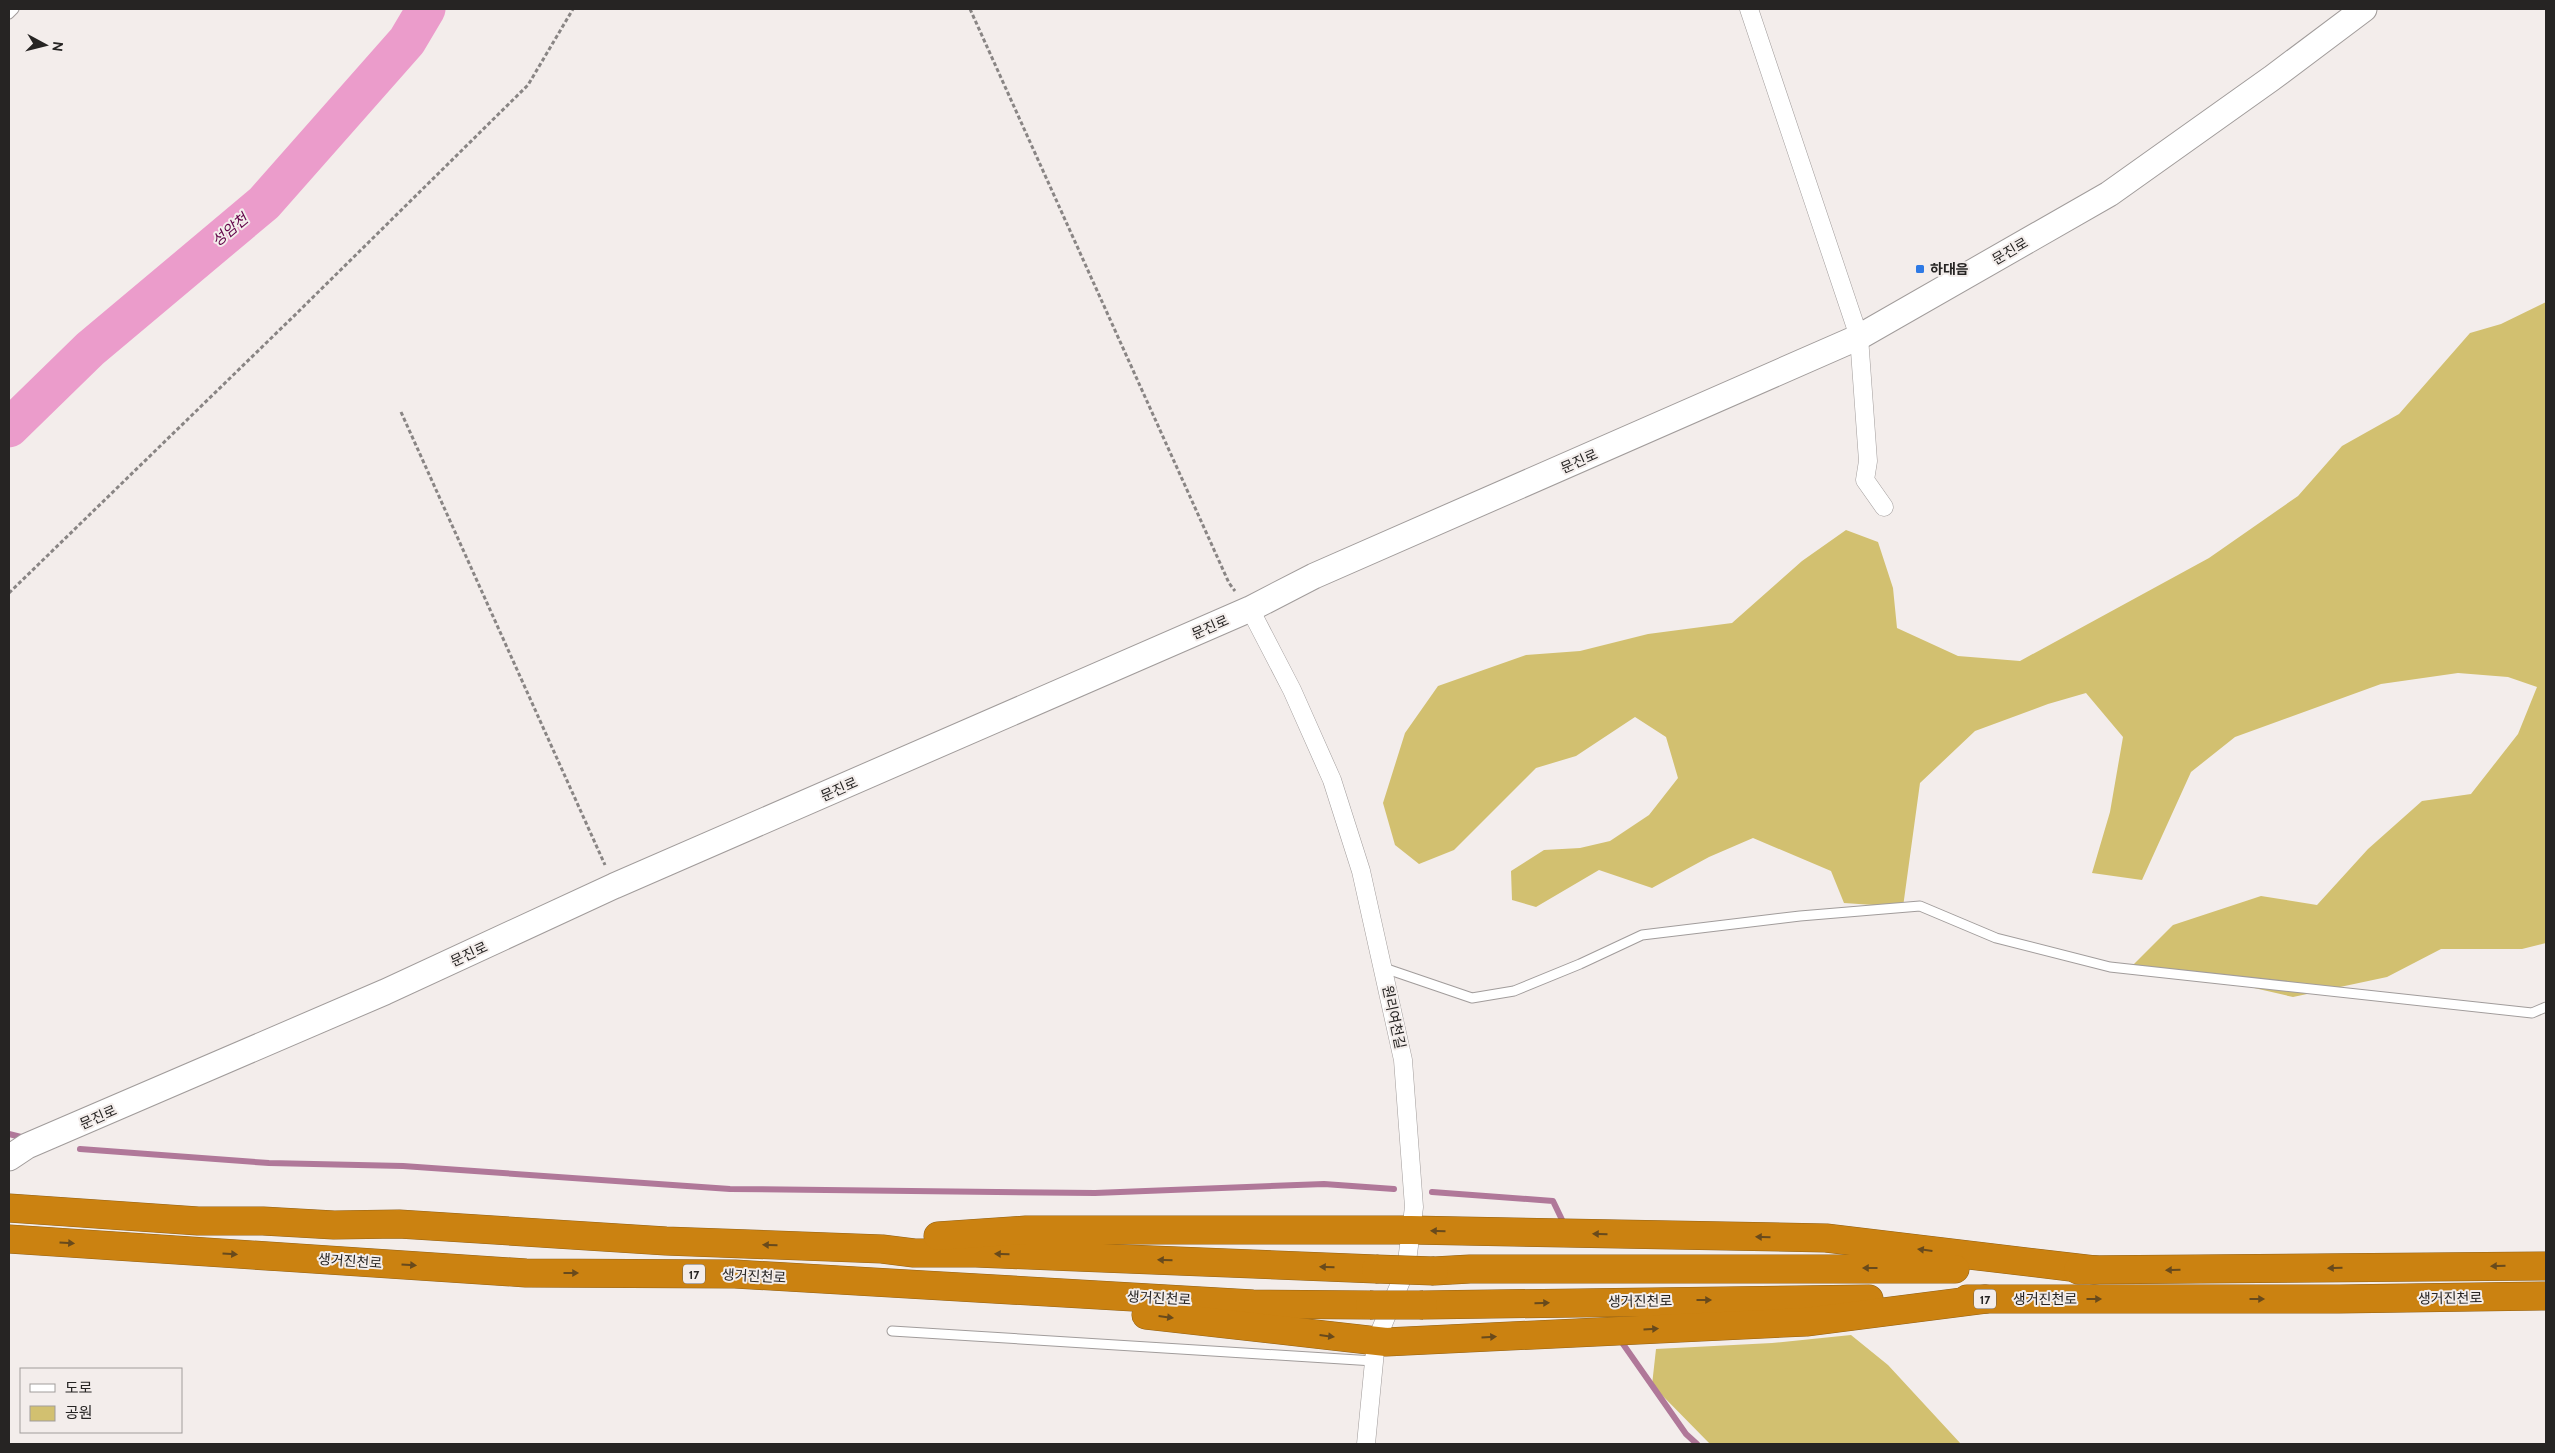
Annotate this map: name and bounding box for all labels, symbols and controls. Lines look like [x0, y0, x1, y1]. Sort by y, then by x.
north arrow [20, 20, 70, 70]
text: N [48, 41, 67, 53]
water label: 성암천 [208, 208, 253, 250]
street label: 문진로 [1989, 233, 2031, 268]
place label: 하대음 [1930, 260, 1969, 278]
marker: 하대음 [1914, 263, 1926, 275]
street label: 문진로 [1558, 445, 1600, 477]
street label: 문진로 [1189, 611, 1231, 643]
street label: 문진로 [818, 773, 860, 805]
street label: 문진로 [448, 938, 490, 970]
street label: 원리여천길 [1379, 984, 1409, 1050]
street label: 문진로 [77, 1101, 119, 1133]
one-way arrow [1430, 1226, 1446, 1234]
one-way arrow [1592, 1230, 1608, 1238]
one-way arrow [1755, 1233, 1771, 1241]
one-way arrow [60, 1239, 76, 1247]
one-way arrow [762, 1241, 778, 1249]
one-way arrow [1916, 1246, 1932, 1254]
one-way arrow [222, 1250, 238, 1258]
street label: 생거진천로 [317, 1250, 383, 1272]
one-way arrow [994, 1250, 1010, 1258]
one-way arrow [1157, 1256, 1173, 1264]
one-way arrow [401, 1262, 417, 1270]
one-way arrow [1319, 1262, 1335, 1270]
one-way arrow [2489, 1262, 2505, 1270]
road number: 17 [683, 1264, 705, 1284]
one-way arrow [1862, 1264, 1878, 1272]
one-way arrow [2327, 1264, 2343, 1272]
street label: 생거진천로 [721, 1265, 787, 1287]
one-way arrow [2164, 1266, 2180, 1274]
one-way arrow [564, 1269, 580, 1277]
street label: 생거진천로 [1126, 1287, 1192, 1309]
street label: 생거진천로 [2418, 1288, 2482, 1308]
road number: 17 [1974, 1290, 1996, 1308]
street label: 생거진천로 [2013, 1290, 2077, 1308]
street label: 생거진천로 [1608, 1291, 1672, 1311]
one-way arrow [2087, 1295, 2103, 1303]
one-way arrow [2249, 1295, 2265, 1303]
one-way arrow [1697, 1296, 1713, 1304]
one-way arrow [1534, 1299, 1550, 1307]
one-way arrow [1158, 1313, 1174, 1321]
one-way arrow [1644, 1325, 1660, 1333]
one-way arrow [1319, 1332, 1335, 1340]
one-way arrow [1481, 1333, 1497, 1341]
legend [20, 1368, 182, 1433]
text: 도로 [65, 1379, 93, 1397]
text: 공원 [65, 1404, 93, 1422]

